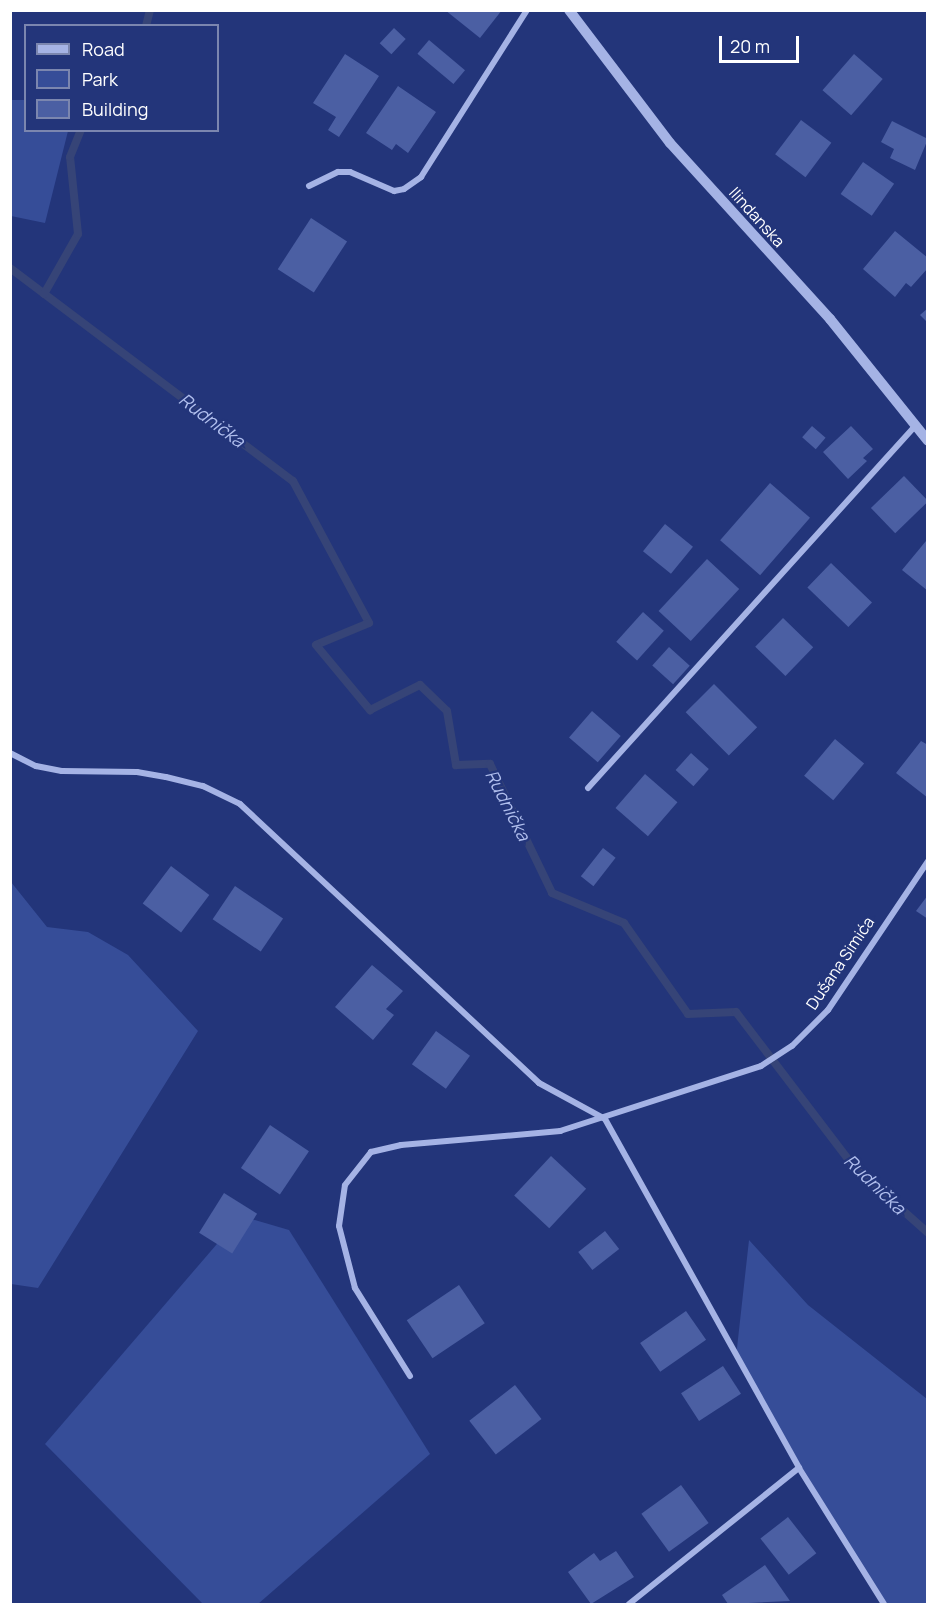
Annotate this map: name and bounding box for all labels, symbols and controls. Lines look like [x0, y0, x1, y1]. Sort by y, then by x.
legend [24, 24, 219, 132]
scale bar [722, 24, 802, 62]
text: 20 m [730, 34, 770, 58]
text: Road [82, 37, 125, 61]
text: Park [82, 67, 118, 91]
text: Building [82, 97, 148, 121]
street label: Ilindanska [725, 183, 789, 251]
water label: Rudnička [175, 388, 249, 452]
water label: Rudnička [481, 766, 535, 844]
street label: Dušana Simića [802, 913, 878, 1013]
water label: Rudnička [840, 1150, 910, 1218]

